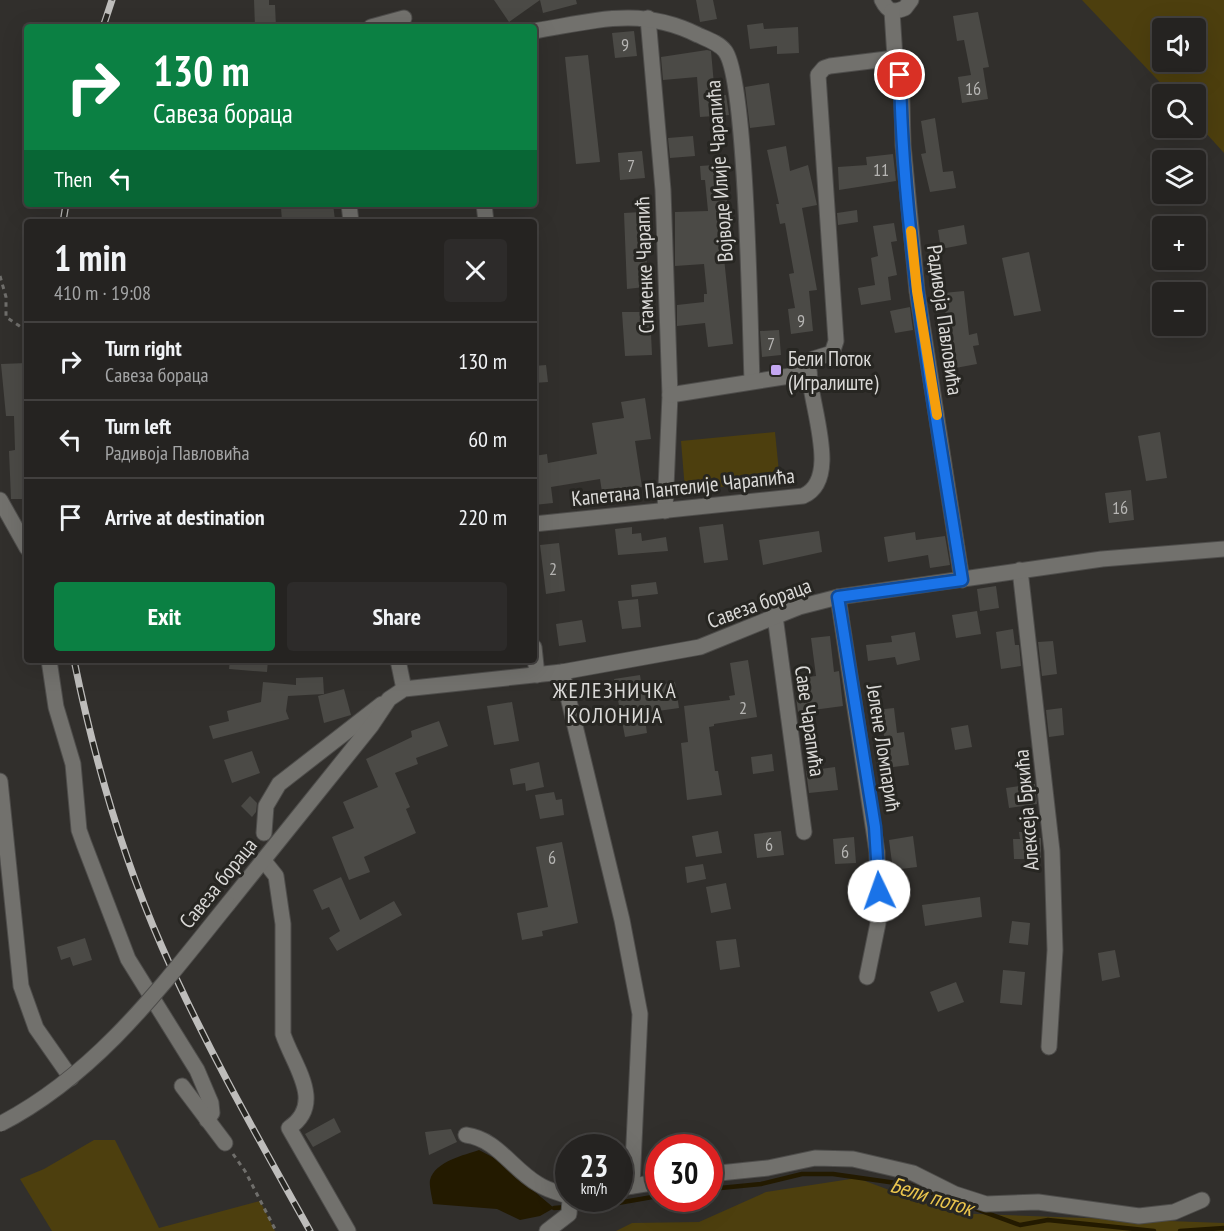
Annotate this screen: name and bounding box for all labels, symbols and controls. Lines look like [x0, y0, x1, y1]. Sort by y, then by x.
map controls [1152, 18, 1206, 336]
button: sound [1152, 18, 1206, 72]
house number: 9 [621, 33, 629, 56]
text: 130 m [153, 43, 250, 98]
icon: right [54, 48, 132, 126]
pin [874, 49, 925, 100]
icon: arrive [883, 58, 916, 91]
house number: 16 [965, 77, 981, 100]
street label: Војводе Илије Чарапића [699, 79, 739, 263]
button: search [1152, 84, 1206, 138]
text: Савеза бораца [153, 96, 293, 130]
button: layers [1152, 150, 1206, 204]
house number: 7 [627, 154, 635, 177]
house number: 11 [873, 158, 889, 181]
icon: left [104, 162, 137, 195]
text: Then [54, 165, 92, 193]
street label: Стаменке Чарапић [628, 196, 660, 334]
button: + [1152, 216, 1206, 270]
text: 1 min [54, 234, 127, 281]
button: close [444, 239, 507, 302]
street label: Радивоја Павловића [921, 243, 969, 397]
text: 410 m · 19:08 [54, 280, 151, 306]
button: − [1152, 282, 1206, 336]
house number: 9 [797, 309, 805, 332]
house number: 7 [767, 332, 775, 355]
text: Turn right [105, 334, 182, 362]
icon: right [54, 345, 87, 378]
place label: Бели Поток (Игралиште) [788, 345, 878, 396]
text: 130 m [458, 347, 507, 375]
text: Савеза бораца [105, 362, 209, 388]
marker: Бели Поток (Игралиште) [769, 363, 783, 377]
text: Turn left [105, 412, 171, 440]
icon: left [54, 423, 87, 456]
text: 60 m [468, 425, 507, 453]
text: Радивоја Павловића [105, 440, 249, 466]
street label: Капетана Пантелије Чарапића [570, 462, 796, 512]
house number: 16 [1112, 496, 1128, 519]
icon: arrive [54, 501, 87, 534]
text: Arrive at destination [105, 503, 265, 531]
text: 220 m [458, 503, 507, 531]
house number: 2 [549, 557, 557, 580]
street label: Савеза бораца [703, 572, 815, 634]
button: Exit [54, 582, 275, 651]
button: Share [287, 582, 507, 651]
street label: Саве Чарапића [789, 664, 831, 778]
district label: ЖЕЛЕЗНИЧКА КОЛОНИЈА [552, 676, 677, 729]
street label: Јелене Ломпарић [860, 681, 907, 814]
house number: 2 [739, 696, 747, 719]
street label: Алексеја Бркића [1007, 748, 1045, 872]
street label: Савеза бораца [173, 832, 263, 934]
house number: 6 [765, 833, 773, 856]
house number: 6 [841, 840, 849, 863]
house number: 6 [548, 846, 556, 869]
position arrow [847, 859, 911, 923]
speed limit sign: 30 [645, 1134, 723, 1212]
text: 23 [580, 1146, 608, 1185]
water label: Бели поток [887, 1170, 979, 1223]
text: km/h [581, 1179, 607, 1198]

